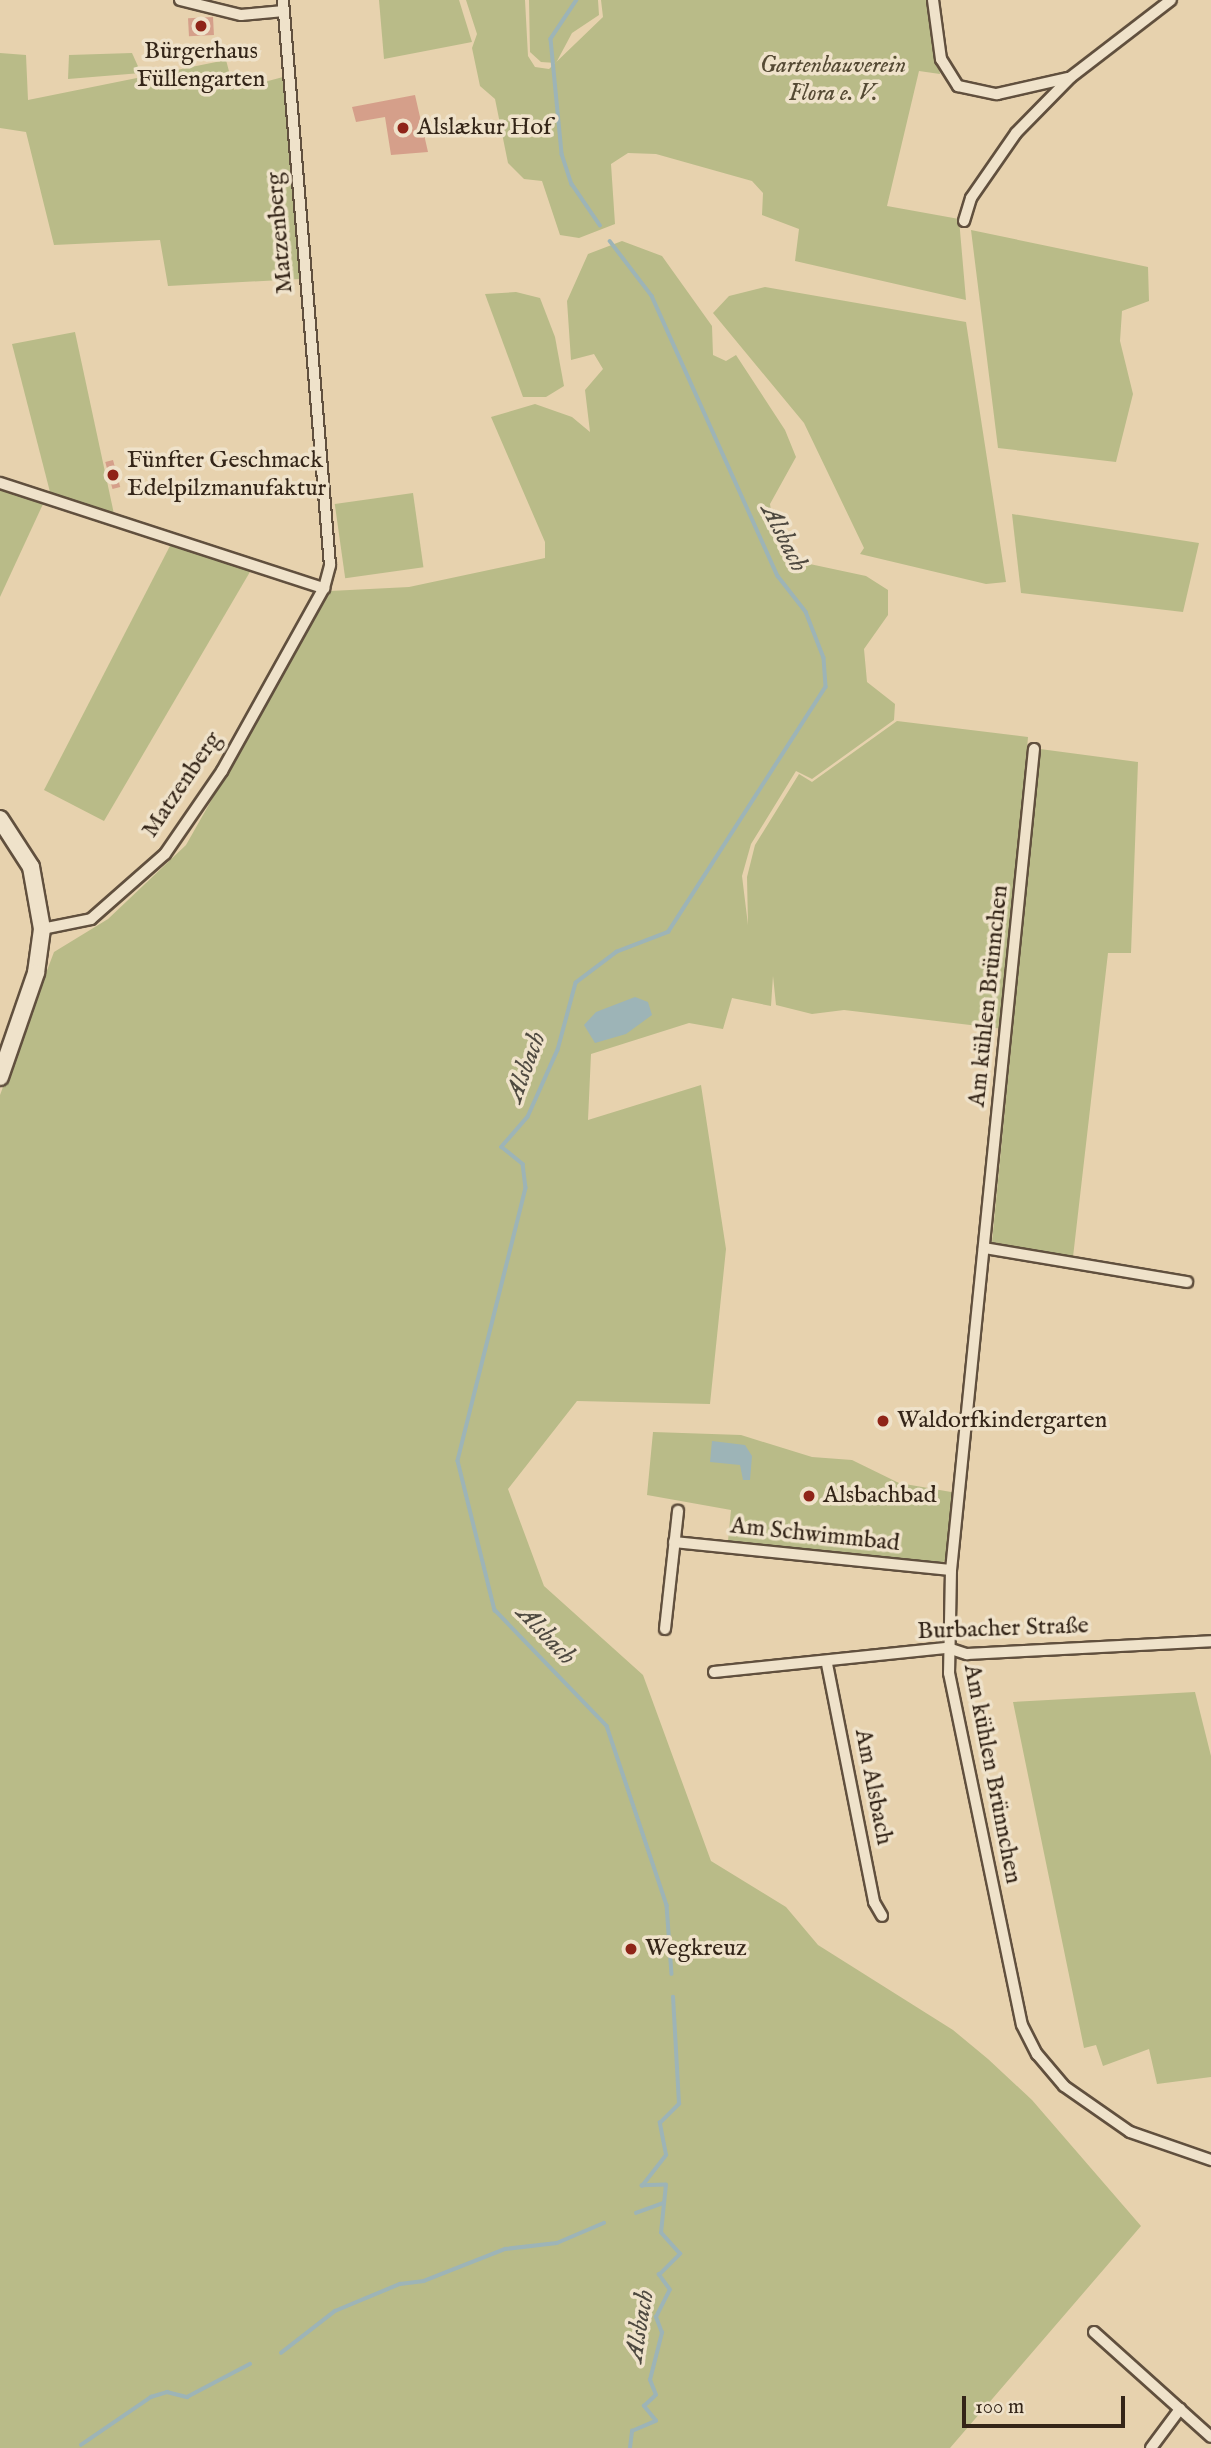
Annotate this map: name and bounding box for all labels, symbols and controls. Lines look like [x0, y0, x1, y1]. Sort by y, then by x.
marker: Bürgerhaus Füllengarten [193, 18, 209, 34]
place label: Bürgerhaus Füllengarten [137, 38, 265, 94]
park label: Gartenbauverein Flora e. V. [760, 52, 906, 108]
place label: Alslækur Hof [417, 114, 552, 142]
marker: Alslækur Hof [395, 120, 411, 136]
street label: Matzenberg [260, 171, 300, 295]
place label: Fünfter Geschmack Edelpilzmanufaktur [127, 447, 326, 503]
marker: Fünfter Geschmack Edelpilzmanufaktur [105, 467, 121, 483]
water label: Alsbach [754, 499, 814, 577]
street label: Matzenberg [136, 727, 228, 843]
street label: Am kühlen Brünnchen [963, 884, 1015, 1108]
water label: Alsbach [499, 1028, 553, 1106]
place label: Waldorfkindergarten [897, 1407, 1107, 1435]
marker: Waldorfkindergarten [875, 1413, 891, 1429]
place label: Alsbachbad [823, 1482, 937, 1510]
marker: Alsbachbad [801, 1488, 817, 1504]
street label: Am Schwimmbad [729, 1512, 901, 1558]
water label: Alsbach [510, 1598, 582, 1672]
street label: Burbacher Straße [917, 1612, 1089, 1646]
street label: Am kühlen Brünnchen [957, 1662, 1027, 1886]
street label: Am Alsbach [848, 1727, 898, 1847]
place label: Wegkreuz [645, 1935, 747, 1963]
marker: Wegkreuz [623, 1941, 639, 1957]
water label: Alsbach [619, 2288, 661, 2364]
scale bar [966, 2382, 1129, 2426]
text: 100 m [975, 2394, 1024, 2421]

